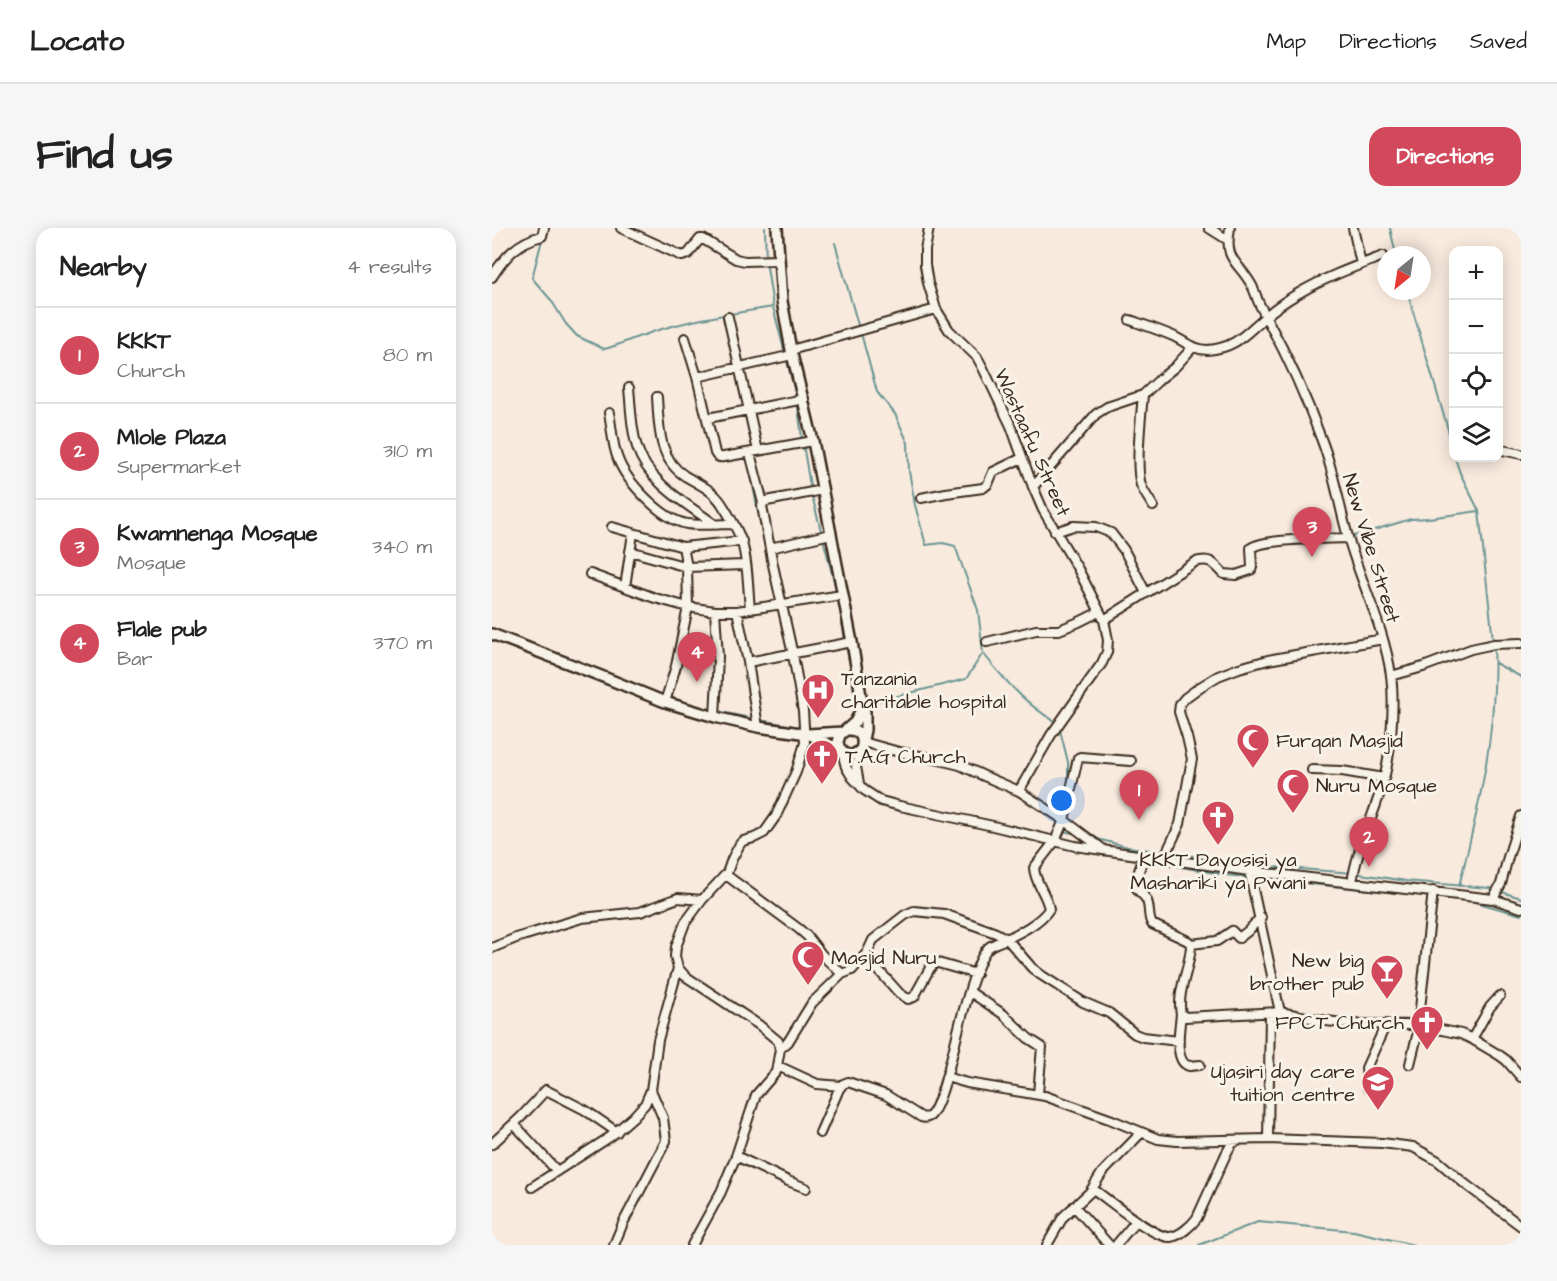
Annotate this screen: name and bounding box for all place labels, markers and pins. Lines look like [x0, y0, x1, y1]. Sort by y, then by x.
pin: 3 [1292, 508, 1332, 557]
pin: 4 [678, 632, 716, 682]
place label: Tanzania charitable hospital [841, 665, 1006, 716]
hospital icon: Tanzania charitable hospital [800, 672, 836, 719]
mosque icon: Furqan Masjid [1235, 722, 1271, 769]
place label: Furqan Masjid [1276, 727, 1403, 755]
church icon: T.A.G Church [804, 738, 840, 785]
place label: T.A.G Church [845, 743, 966, 771]
mosque icon: Nuru Mosque [1275, 767, 1311, 814]
pin: 1 [1120, 770, 1158, 820]
place label: Nuru Mosque [1316, 772, 1437, 800]
church icon: KKKT Dayosisi ya Mashariki ya Pwani [1200, 799, 1236, 846]
pin: 2 [1350, 818, 1388, 867]
place label: KKKT Dayosisi ya Mashariki ya Pwani [1130, 846, 1306, 898]
mosque icon: Masjid Nuru [790, 939, 826, 986]
place label: Masjid Nuru [831, 944, 937, 972]
place label: New big brother pub [1250, 947, 1364, 998]
bar icon: New big brother pub [1369, 953, 1405, 1000]
church icon: FPCT Church [1409, 1004, 1445, 1051]
place label: FPCT Church [1275, 1009, 1404, 1037]
place label: Ujasiri day care tuition centre [1211, 1058, 1355, 1109]
school or university icon: Ujasiri day care tuition centre [1360, 1064, 1396, 1111]

